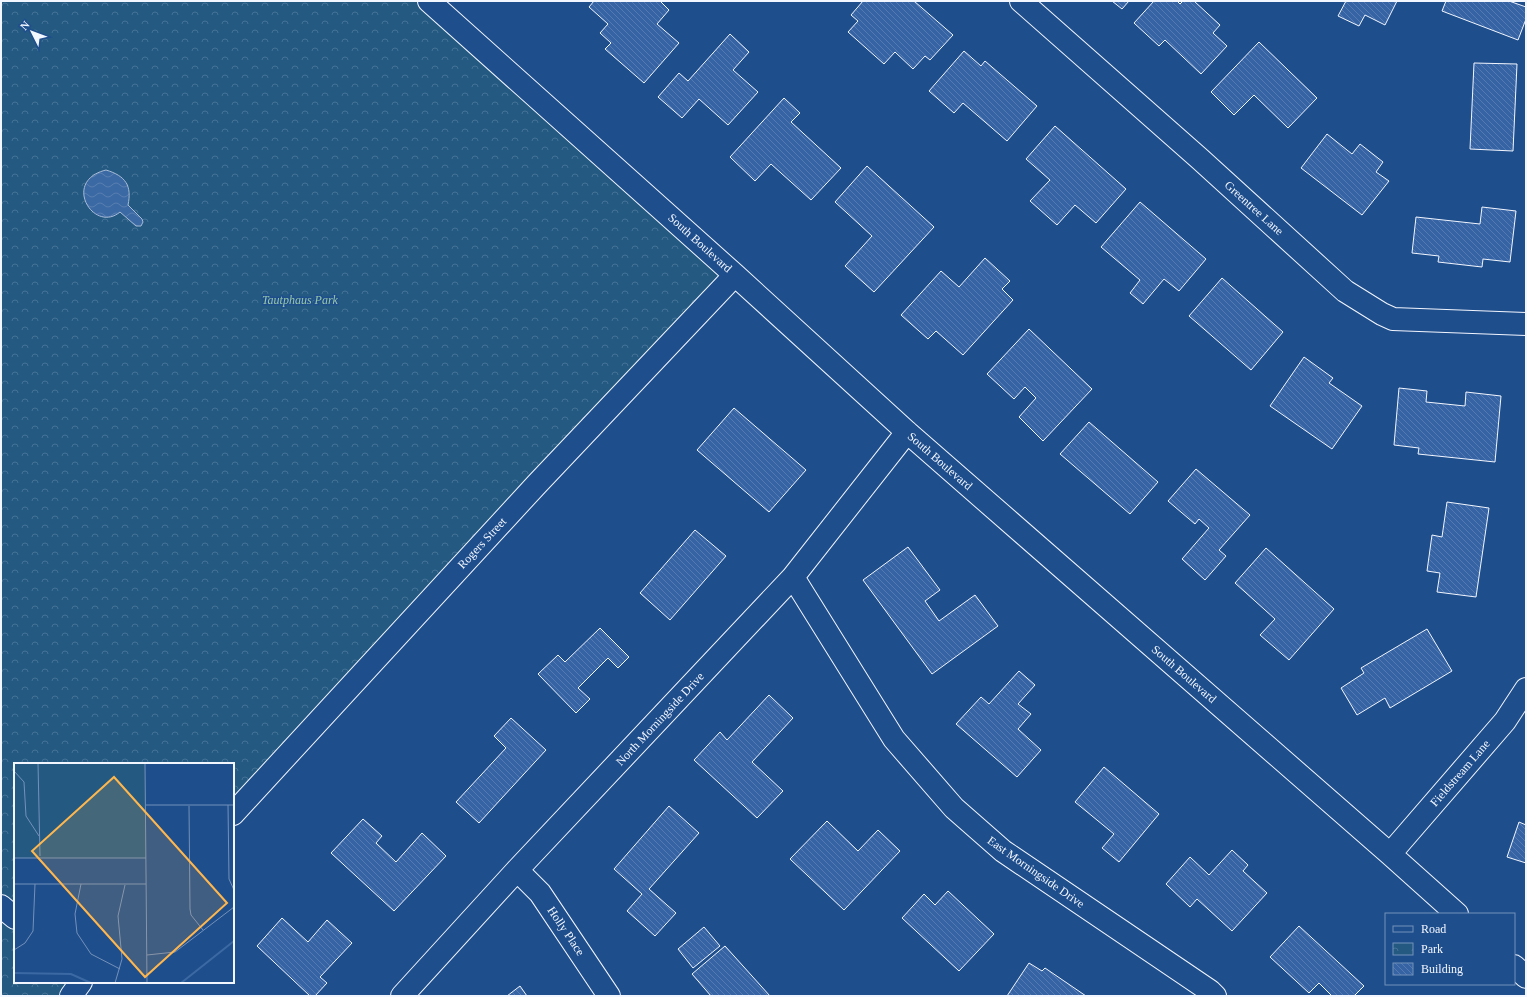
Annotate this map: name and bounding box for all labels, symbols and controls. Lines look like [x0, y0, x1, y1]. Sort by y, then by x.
north arrow [12, 12, 52, 52]
text: N [17, 18, 32, 32]
street label: Greentree Lane [1222, 178, 1286, 238]
street label: South Boulevard [665, 211, 735, 275]
park label: Tautphaus Park [262, 293, 339, 307]
street label: South Boulevard [905, 429, 975, 493]
street label: Rogers Street [455, 514, 510, 572]
street label: South Boulevard [1149, 642, 1219, 706]
street label: North Morningside Drive [613, 669, 707, 769]
street label: Fieldstream Lane [1427, 737, 1493, 809]
inset map [14, 763, 234, 983]
street label: East Morningside Drive [985, 833, 1087, 911]
street label: Holly Place [544, 904, 588, 958]
legend [1385, 913, 1515, 985]
text: Road [1421, 922, 1446, 936]
text: Park [1421, 942, 1443, 956]
text: Building [1421, 962, 1463, 976]

